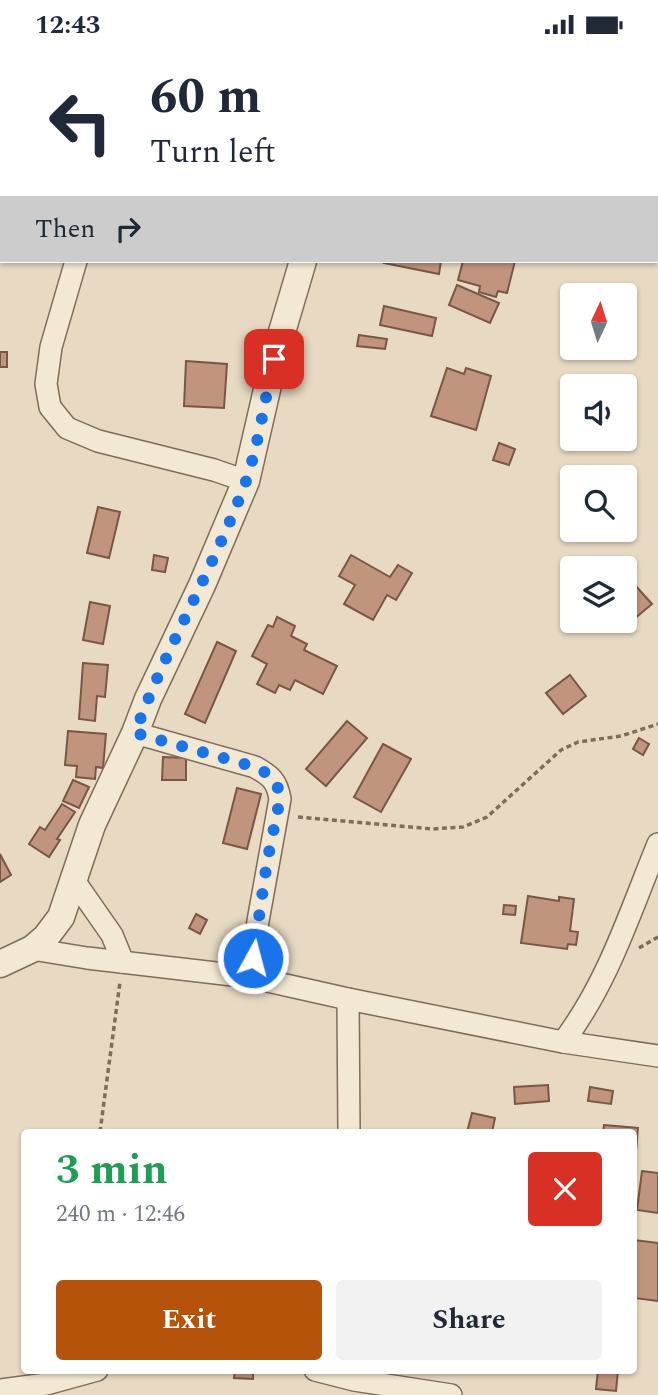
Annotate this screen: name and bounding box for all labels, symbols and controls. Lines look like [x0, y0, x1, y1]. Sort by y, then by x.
text: 12:43 [35, 5, 100, 45]
text: 60 m [150, 60, 261, 135]
icon: left [35, 77, 126, 168]
text: Turn left [150, 128, 276, 177]
text: Then [35, 209, 95, 249]
icon: right [109, 210, 147, 248]
north arrow [560, 283, 637, 361]
map controls [560, 283, 637, 633]
pin [244, 329, 304, 389]
icon: arrive [255, 340, 293, 378]
button: sound [560, 374, 637, 451]
button: search [560, 465, 637, 542]
button: layers [560, 556, 637, 633]
position arrow [216, 921, 290, 995]
text: 3 min [56, 1139, 168, 1202]
button: close [528, 1152, 602, 1226]
text: 240 m · 12:46 [56, 1197, 185, 1232]
button: Exit [56, 1280, 322, 1360]
button: Share [336, 1280, 602, 1360]

